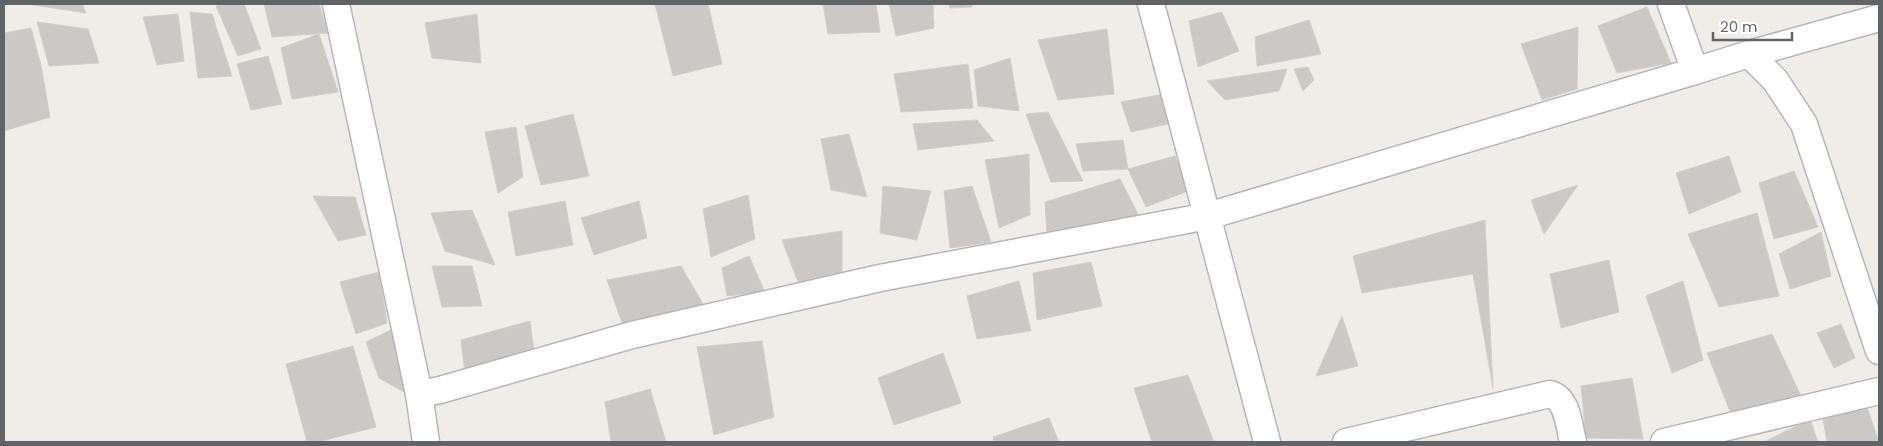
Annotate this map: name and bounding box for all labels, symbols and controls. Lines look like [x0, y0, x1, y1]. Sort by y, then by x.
scale bar [1713, 10, 1792, 42]
text: 20 m [1720, 16, 1758, 37]

